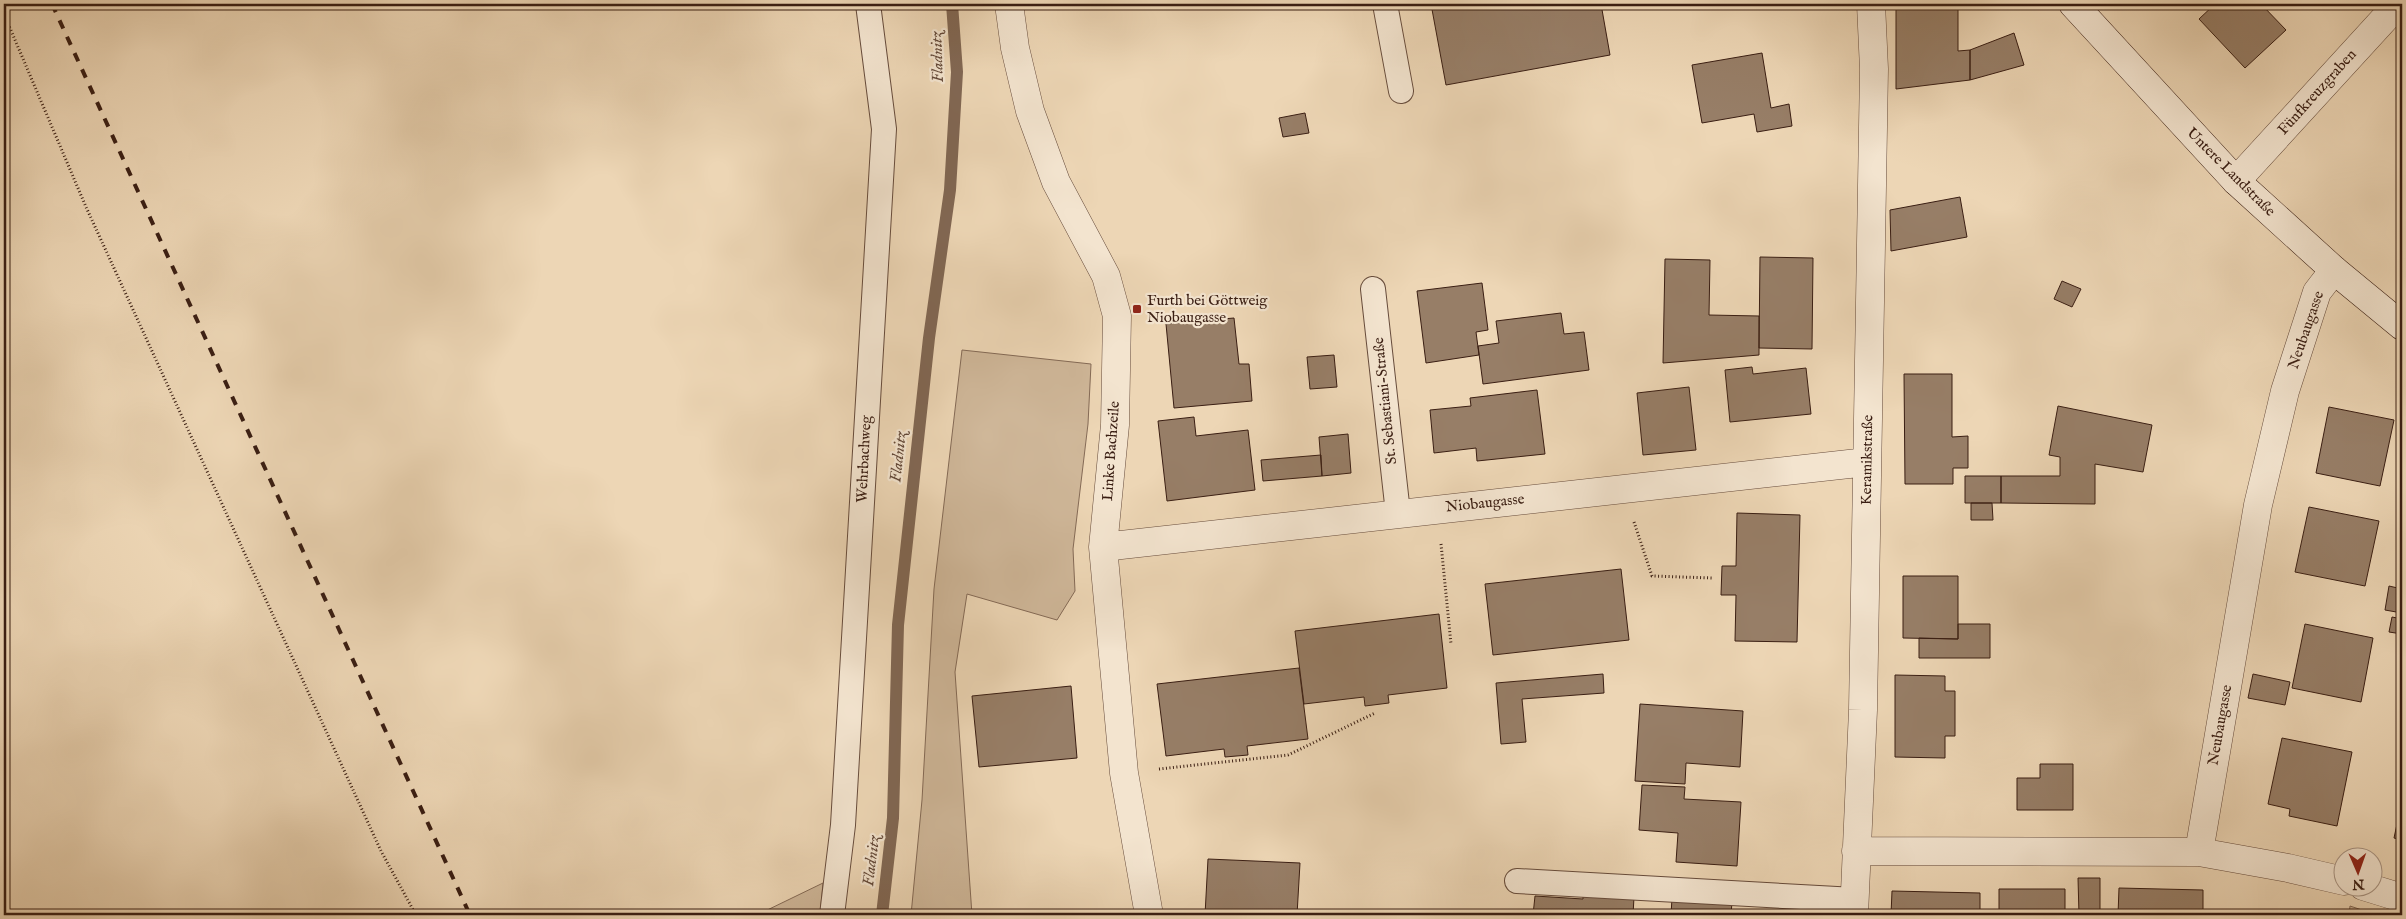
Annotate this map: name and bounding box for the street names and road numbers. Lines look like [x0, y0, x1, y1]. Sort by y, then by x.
street label: Fünfkreuzgraben [2274, 45, 2360, 139]
street label: Untere Landstraße [2183, 124, 2280, 221]
street label: Neubaugasse [2284, 288, 2328, 372]
street label: St. Sebastiani-Straße [1369, 336, 1401, 466]
street label: Linke Bachzeile [1098, 400, 1124, 502]
street label: Wehrbachweg [852, 414, 876, 503]
street label: Keramikstraße [1857, 415, 1877, 505]
street label: Niobaugasse [1445, 489, 1525, 517]
street label: Neubaugasse [2204, 683, 2236, 767]

